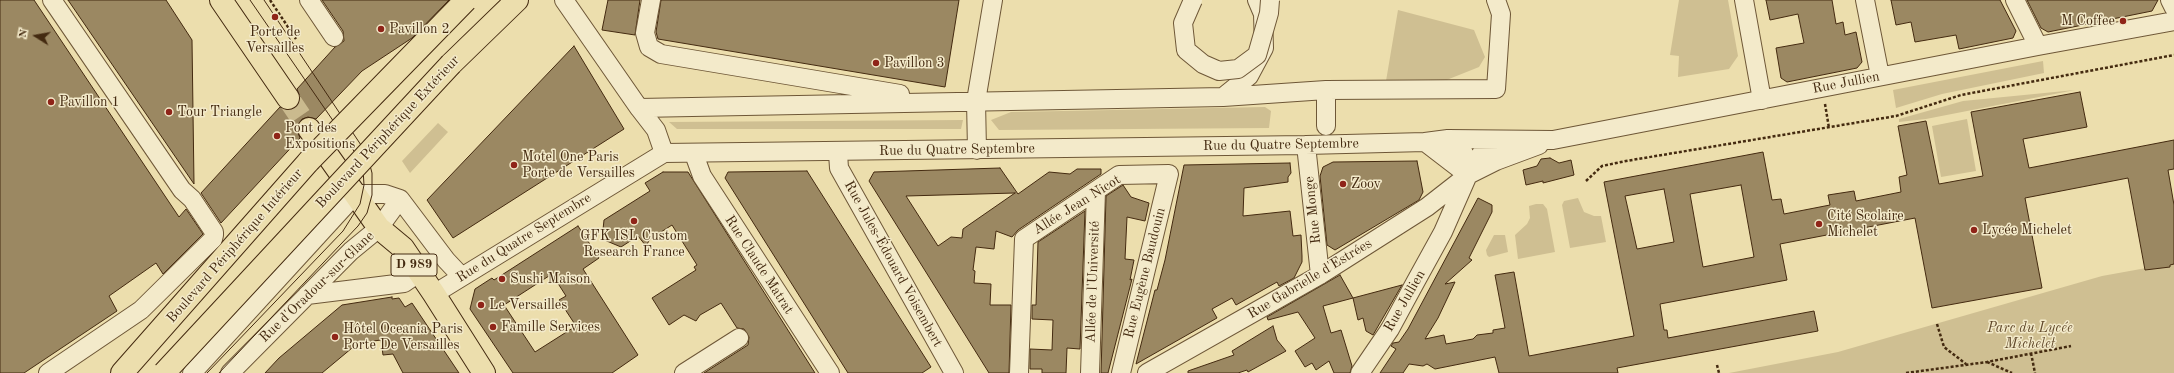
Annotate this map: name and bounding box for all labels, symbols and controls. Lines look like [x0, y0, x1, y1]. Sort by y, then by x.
marker: Porte de Versailles [270, 12, 280, 22]
place label: M Coffee [2061, 13, 2115, 29]
north arrow [16, 16, 56, 56]
marker: M Coffee [2118, 16, 2128, 26]
place label: Pavillon 2 [389, 21, 450, 37]
place label: Porte de Versailles [246, 24, 304, 56]
marker: Pavillon 2 [376, 24, 386, 34]
text: N [18, 28, 30, 39]
street label: Boulevard Périphérique Extérieur [313, 52, 463, 212]
place label: Pavillon 3 [884, 55, 945, 71]
marker: Pavillon 3 [871, 58, 881, 68]
street label: Rue Jullien [1811, 68, 1881, 98]
place label: Pavillon 1 [59, 94, 120, 110]
marker: Pavillon 1 [46, 97, 56, 107]
place label: Tour Triangle [177, 104, 262, 120]
marker: Tour Triangle [164, 107, 174, 117]
place label: Pont des Expositions [285, 120, 355, 152]
marker: Pont des Expositions [272, 131, 282, 141]
street label: Rue du Quatre Septembre [1203, 135, 1359, 155]
street label: Rue du Quatre Septembre [879, 140, 1035, 160]
place label: Motel One Paris Porte de Versailles [522, 149, 635, 182]
marker: Motel One Paris Porte de Versailles [509, 160, 519, 170]
street label: Boulevard Périphérique Intérieur [163, 165, 307, 327]
street label: Allée Jean Nicot [1030, 171, 1124, 239]
street label: Rue Monge [1301, 175, 1325, 245]
place label: Zoov [1351, 176, 1381, 192]
street label: Rue Jules-Édouard Voisembert [840, 178, 946, 350]
marker: Zoov [1338, 179, 1348, 189]
street label: Rue du Quatre Septembre [453, 190, 595, 286]
street label: Rue Eugène Baudouin [1121, 206, 1169, 340]
place label: Cité Scolaire Michelet [1827, 208, 1904, 240]
street label: Rue Claude Matrat [721, 213, 797, 317]
marker: GFK ISL Custom Research France [629, 216, 639, 226]
marker: Cité Scolaire Michelet [1814, 219, 1824, 229]
street label: Allée de l'Université [1082, 221, 1104, 343]
place label: Lycée Michelet [1982, 222, 2072, 238]
marker: Lycée Michelet [1969, 225, 1979, 235]
street label: Rue d'Oradour-sur-Glane [256, 228, 378, 346]
place label: GFK ISL Custom Research France [580, 228, 688, 260]
street label: Rue Gabrielle d'Estrées [1245, 235, 1375, 323]
road number: D 989 [391, 254, 437, 276]
street label: Rue Jullien [1381, 267, 1429, 335]
place label: Sushi Maison [510, 271, 591, 287]
marker: Sushi Maison [497, 274, 507, 284]
place label: Le Versailles [489, 297, 567, 313]
marker: Le Versailles [476, 300, 486, 310]
place label: Famille Services [501, 319, 600, 335]
park label: Parc du Lycée Michelet [1987, 320, 2073, 352]
place label: Hôtel Oceania Paris Porte De Versailles [343, 321, 463, 354]
marker: Famille Services [488, 322, 498, 332]
marker: Hôtel Oceania Paris Porte De Versailles [330, 332, 340, 342]

